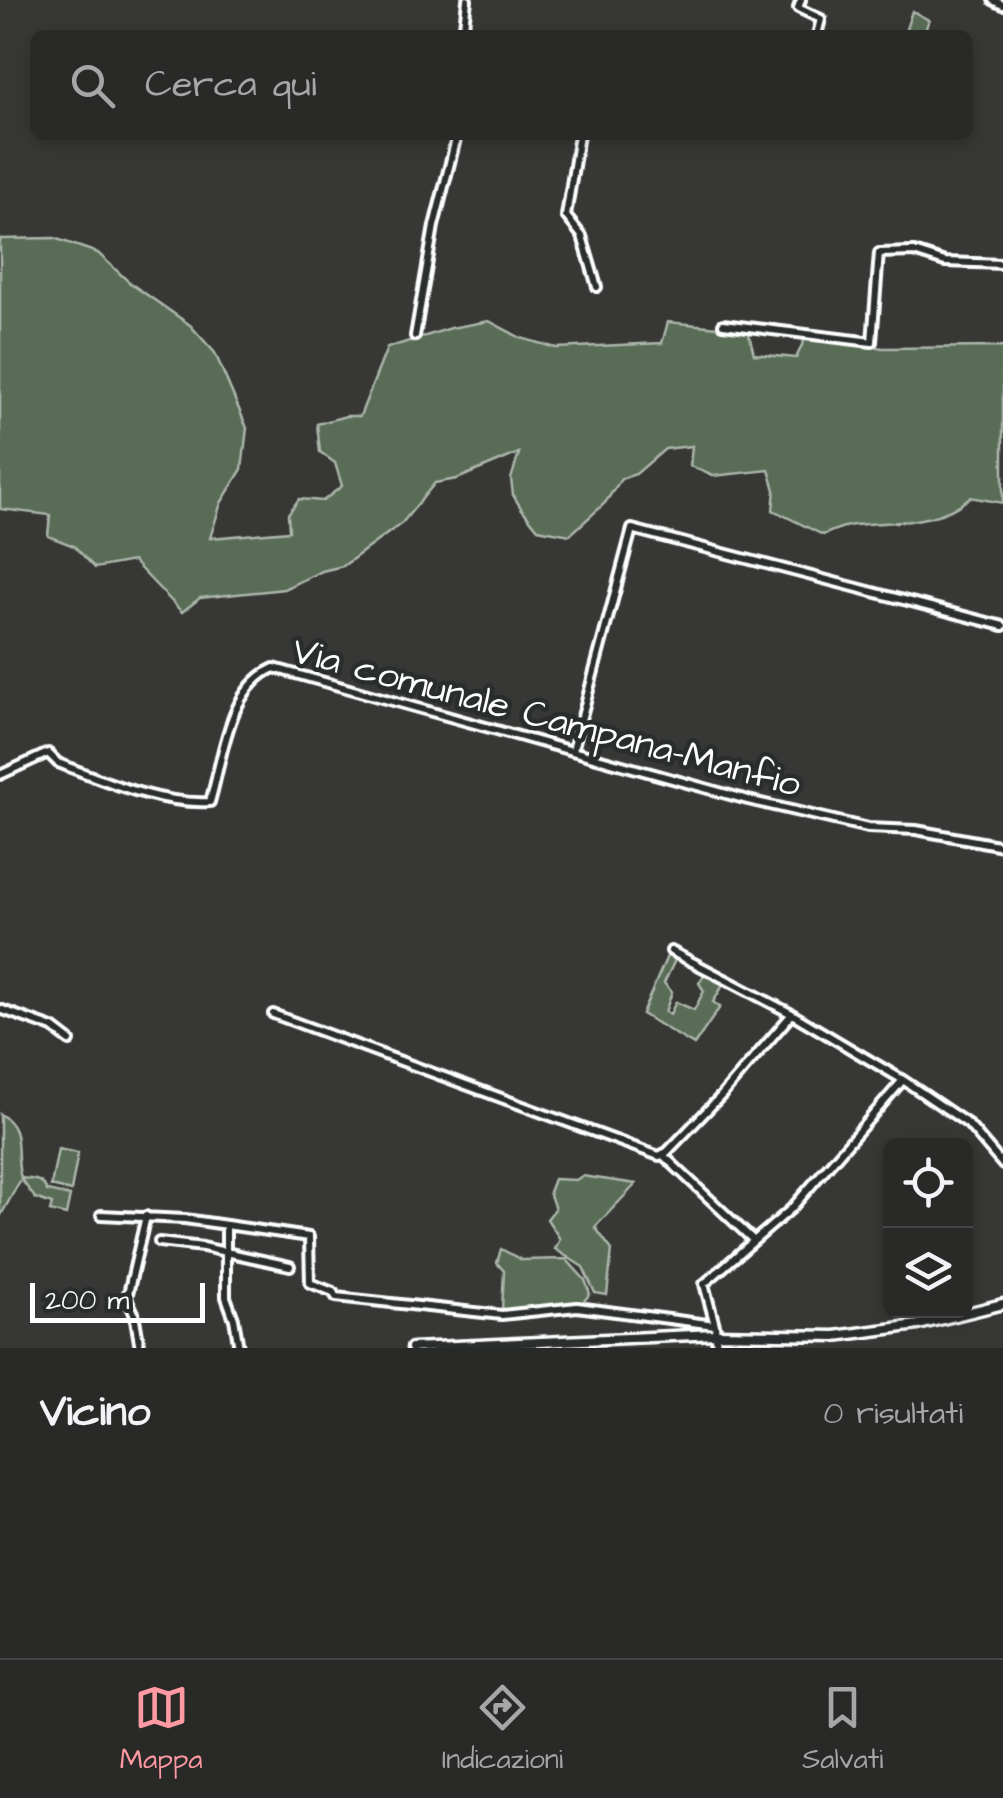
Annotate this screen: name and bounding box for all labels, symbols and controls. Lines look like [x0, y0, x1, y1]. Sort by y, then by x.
search box [30, 30, 973, 140]
icon: search [65, 58, 120, 113]
text: Cerca qui [145, 59, 317, 111]
street label: Via comunale Campana-Manfio [286, 625, 806, 811]
map controls [883, 1138, 973, 1318]
button: locate [883, 1138, 973, 1228]
button: layers [883, 1228, 973, 1318]
scale bar [30, 1278, 205, 1322]
text: 200 m [45, 1281, 129, 1320]
text: Vicino [40, 1384, 150, 1442]
text: 0 risultati [823, 1391, 963, 1436]
tab: Mappa [120, 1680, 203, 1779]
tab: Indicazioni [442, 1680, 563, 1779]
tab: Salvati [802, 1680, 883, 1779]

